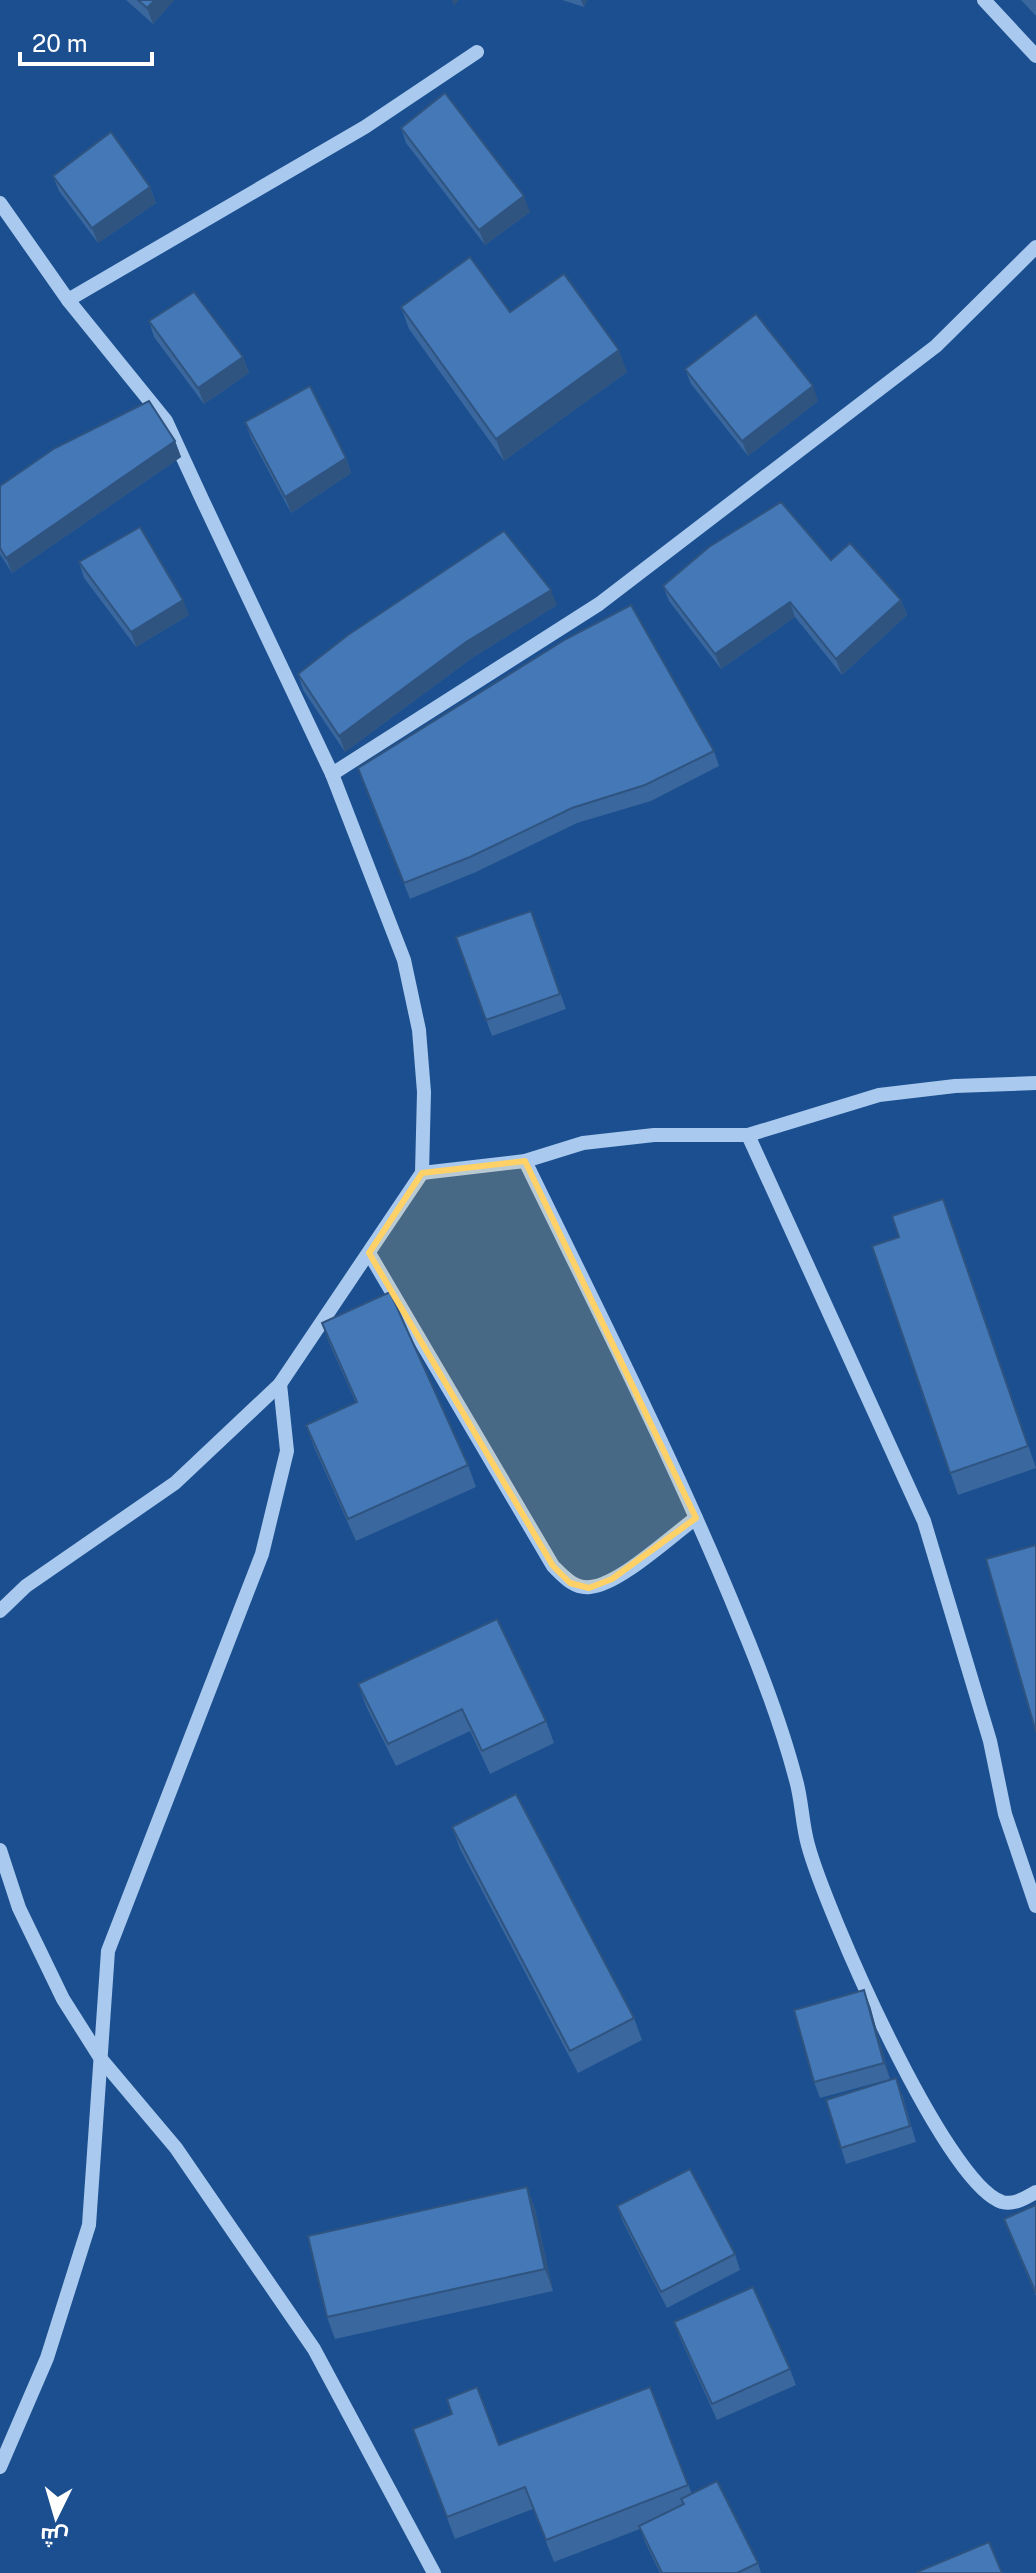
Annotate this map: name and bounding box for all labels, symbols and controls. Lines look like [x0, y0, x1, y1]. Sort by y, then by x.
scale bar [20, 16, 152, 66]
text: 20 m [32, 29, 88, 57]
north arrow [16, 2477, 96, 2557]
text: ش [39, 2522, 70, 2551]

